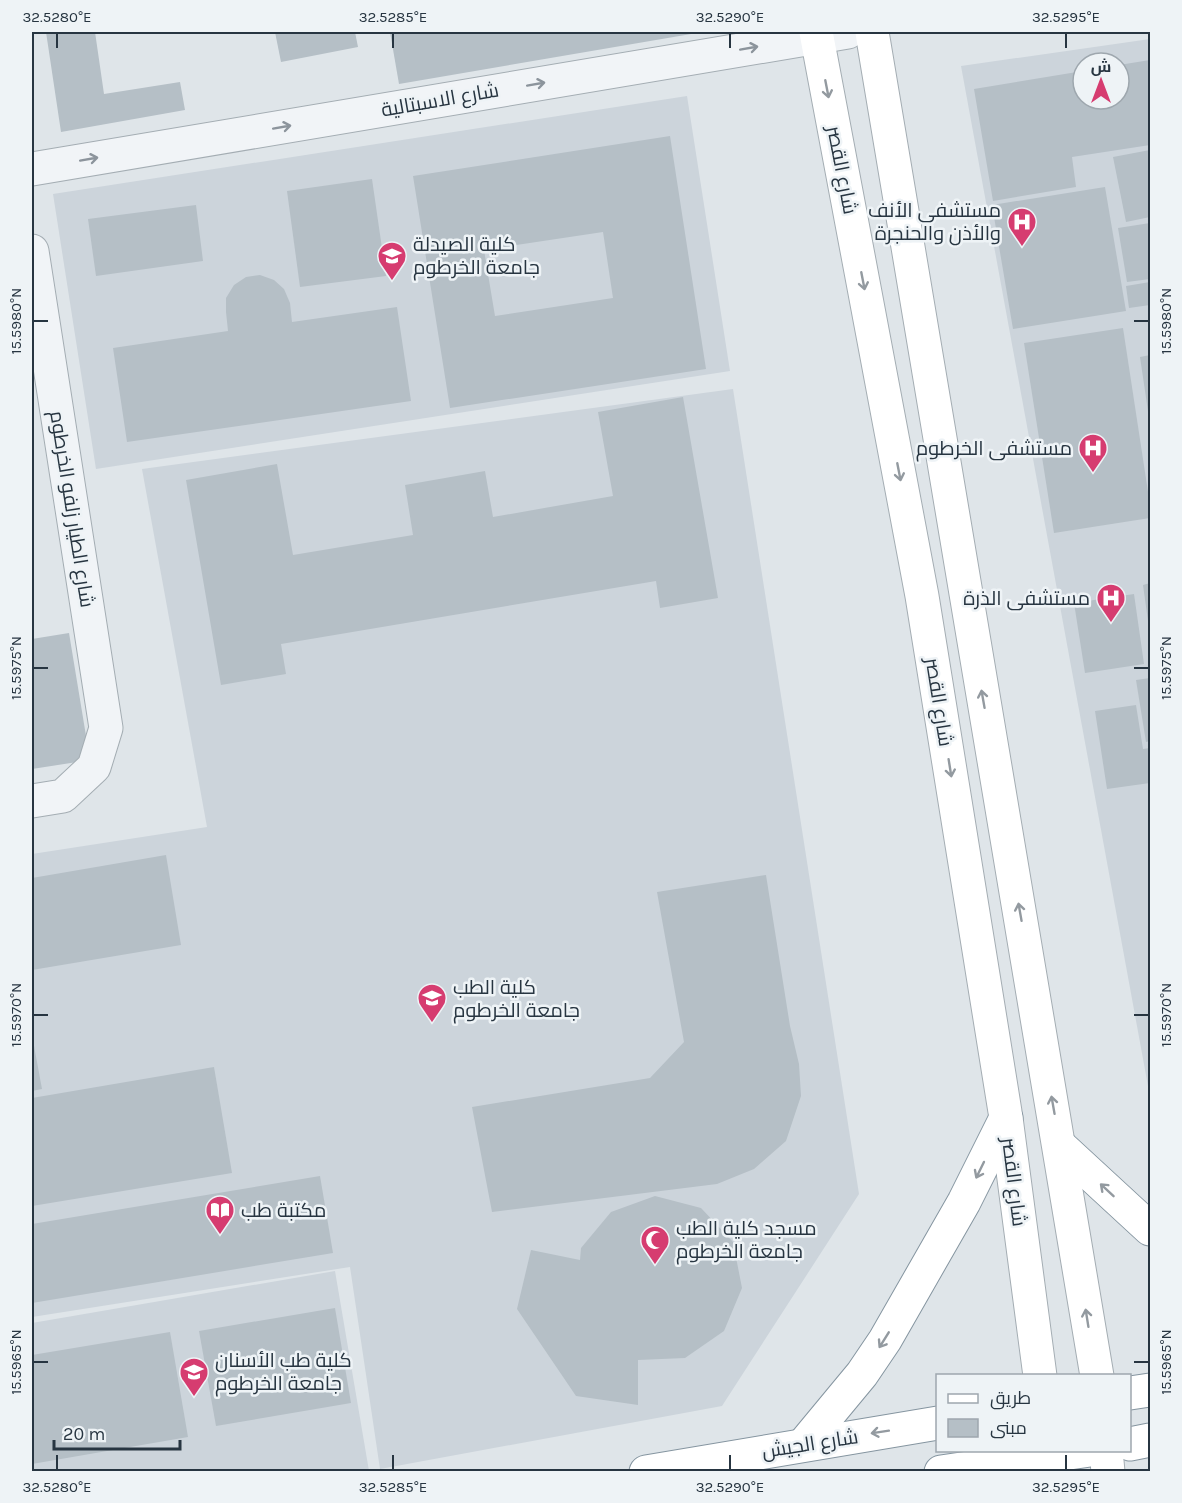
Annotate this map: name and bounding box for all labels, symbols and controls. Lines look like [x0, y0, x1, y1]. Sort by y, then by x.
text: 32.5280°E [22, 8, 92, 26]
text: 32.5285°E [359, 8, 427, 26]
text: 32.5290°E [696, 8, 764, 26]
text: 32.5295°E [1032, 8, 1100, 26]
one-way arrow [739, 42, 758, 53]
north arrow [1071, 51, 1131, 111]
text: ش [1091, 57, 1111, 76]
street label: شارع الاسبتالية [379, 78, 501, 124]
one-way arrow [526, 78, 545, 89]
one-way arrow [822, 79, 833, 98]
one-way arrow [271, 121, 291, 132]
street label: شارع القصر [820, 123, 862, 217]
one-way arrow [79, 153, 99, 164]
place label: مستشفى الأنف والأذن والحنجرة [868, 199, 1001, 246]
hospital icon: مستشفى الأنف والأذن والحنجرة [1006, 206, 1038, 248]
place label: كلية الصيدلة جامعة الخرطوم [413, 233, 540, 281]
school or university icon: كلية الصيدلة جامعة الخرطوم [376, 240, 408, 282]
one-way arrow [858, 270, 869, 290]
text: 15.5980°N [7, 288, 25, 354]
text: 15.5980°N [1157, 288, 1175, 354]
street label: شارع الطيار زلفو الخرطوم [43, 409, 99, 609]
hospital icon: مستشفى الخرطوم [1077, 432, 1109, 474]
place label: مستشفى الخرطوم [916, 437, 1072, 462]
one-way arrow [894, 462, 905, 482]
hospital icon: مستشفى الذرة [1095, 582, 1127, 624]
place label: مستشفى الذرة [963, 587, 1090, 611]
text: 15.5975°N [7, 636, 25, 700]
text: 15.5975°N [1157, 636, 1175, 700]
street label: شارع القصر [919, 655, 957, 748]
one-way arrow [977, 690, 988, 710]
one-way arrow [944, 758, 955, 777]
one-way arrow [1014, 903, 1025, 923]
place label: كلية الطب جامعة الخرطوم [453, 976, 580, 1024]
school or university icon: كلية الطب جامعة الخرطوم [416, 982, 448, 1024]
text: 15.5970°N [7, 983, 25, 1047]
text: 15.5970°N [1157, 983, 1175, 1047]
one-way arrow [1047, 1095, 1058, 1115]
street label: شارع القصر [995, 1135, 1031, 1228]
one-way arrow [973, 1161, 985, 1179]
one-way arrow [1100, 1182, 1115, 1197]
library icon: مكتبة طب [204, 1194, 236, 1236]
place label: مكتبة طب [241, 1199, 326, 1222]
place label: مسجد كلية الطب جامعة الخرطوم [676, 1217, 817, 1265]
mosque icon: مسجد كلية الطب جامعة الخرطوم [639, 1224, 671, 1266]
one-way arrow [1082, 1308, 1093, 1328]
text: 15.5965°N [7, 1329, 25, 1395]
text: 15.5965°N [1157, 1329, 1175, 1395]
one-way arrow [878, 1331, 890, 1348]
place label: كلية طب الأسنان جامعة الخرطوم [215, 1349, 352, 1397]
school or university icon: كلية طب الأسنان جامعة الخرطوم [178, 1356, 210, 1398]
legend [936, 1374, 1131, 1452]
text: طريق [990, 1387, 1031, 1410]
scale bar [54, 1413, 180, 1451]
text: مبنى [990, 1417, 1027, 1439]
text: 20 m [63, 1423, 105, 1445]
street label: شارع الجيش [760, 1425, 860, 1465]
one-way arrow [870, 1427, 890, 1438]
text: 32.5280°E [22, 1478, 92, 1496]
text: 32.5285°E [359, 1478, 427, 1496]
text: 32.5290°E [696, 1478, 764, 1496]
text: 32.5295°E [1032, 1478, 1100, 1496]

